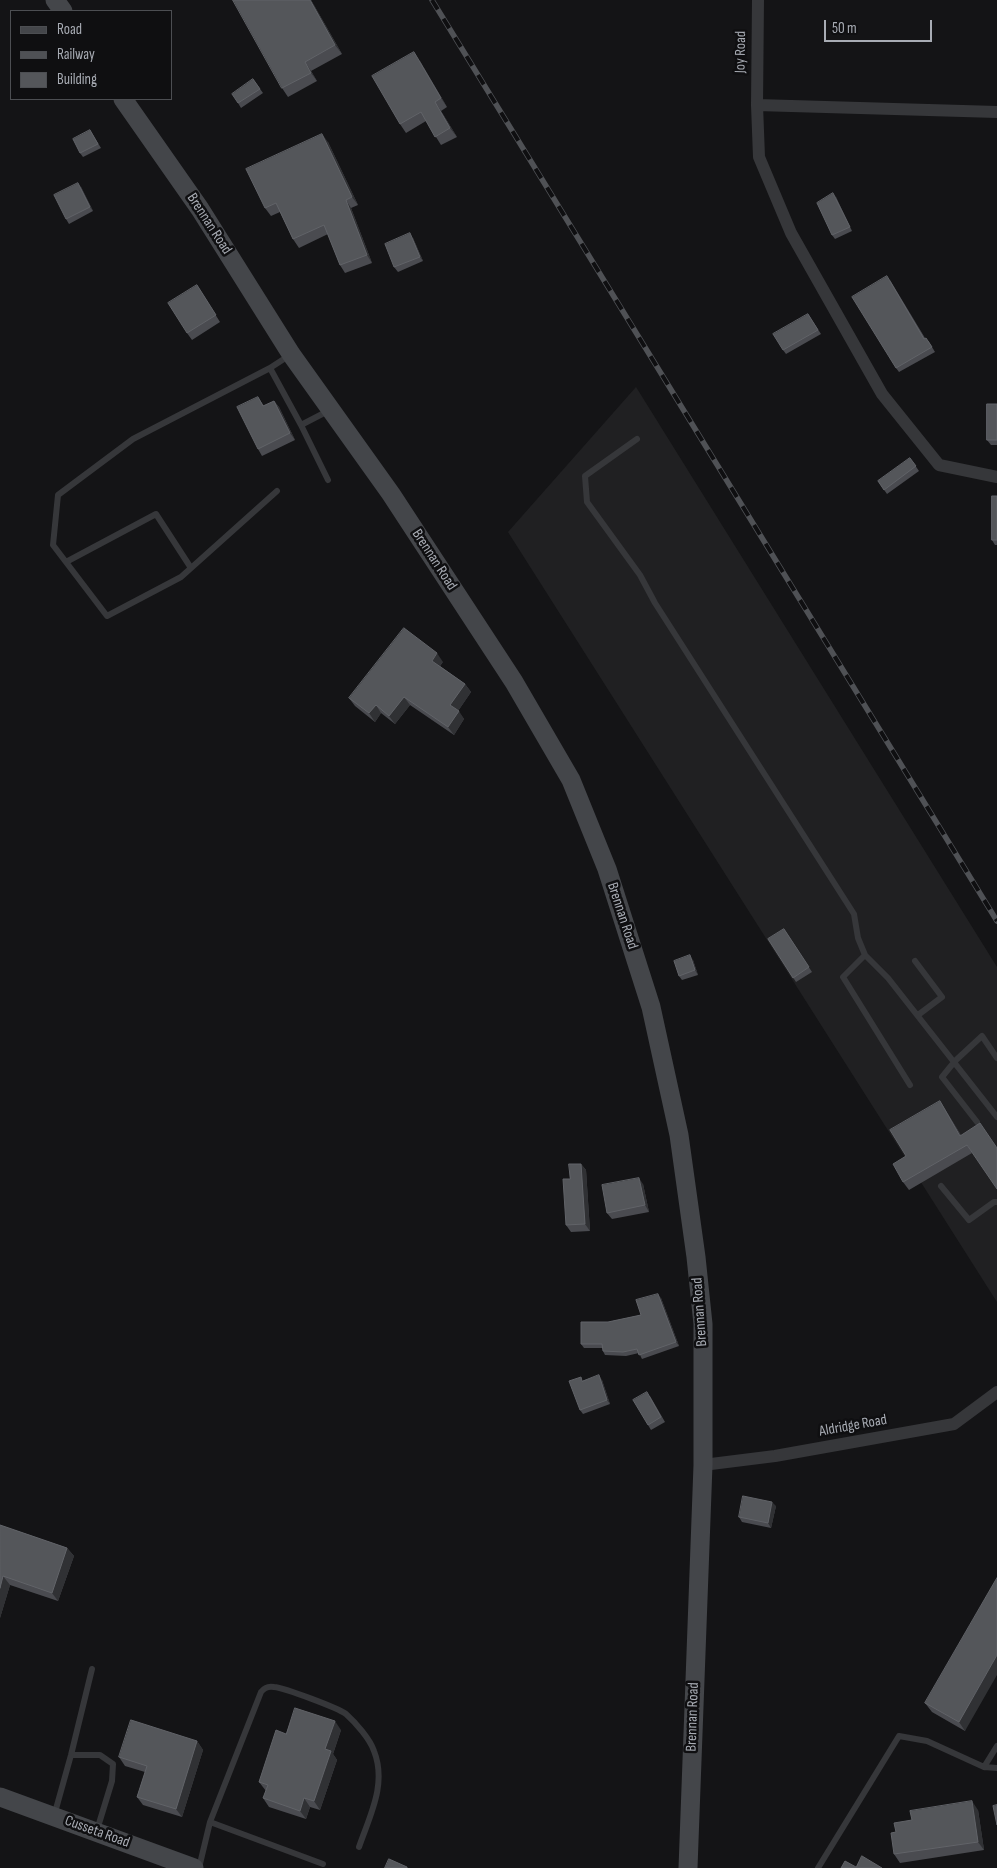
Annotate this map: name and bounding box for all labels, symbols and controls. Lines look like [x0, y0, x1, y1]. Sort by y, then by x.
legend [10, 10, 172, 100]
scale bar [827, 10, 934, 42]
text: 50 m [832, 19, 857, 38]
text: Road [57, 20, 82, 39]
street label: Joy Road [732, 31, 750, 73]
text: Railway [57, 45, 95, 64]
text: Building [57, 70, 97, 89]
street label: Brennan Road [183, 190, 235, 258]
street label: Brennan Road [408, 526, 460, 594]
street label: Brennan Road [603, 880, 641, 952]
street label: Brennan Road [689, 1277, 711, 1347]
street label: Aldridge Road [818, 1411, 888, 1441]
street label: Brennan Road [683, 1682, 703, 1752]
street label: Cusseta Road [62, 1812, 132, 1852]

